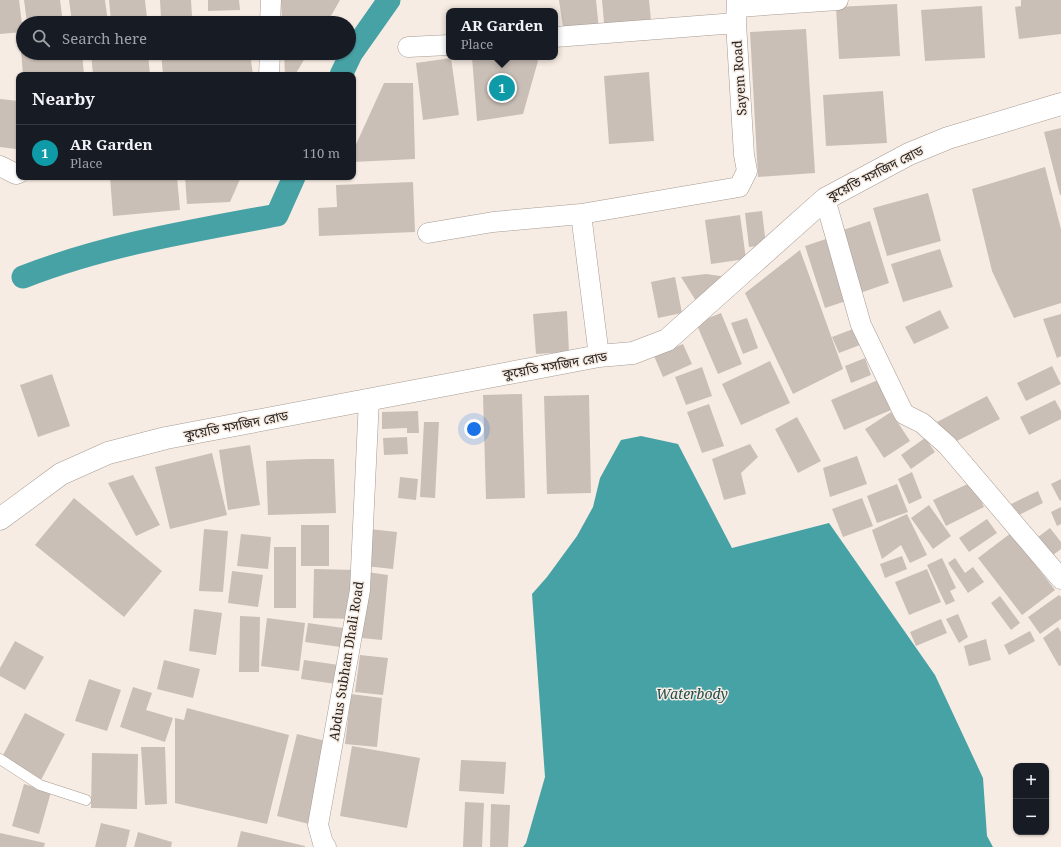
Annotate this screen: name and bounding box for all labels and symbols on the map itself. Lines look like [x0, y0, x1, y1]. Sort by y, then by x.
street label: Sayem Road [727, 40, 751, 116]
pin: 1 [489, 73, 515, 103]
street label: কুয়েতি মসজিদ রোড [823, 141, 927, 205]
street label: কুয়েতি মসজিদ রোড [500, 347, 609, 383]
street label: কুয়েতি মসজিদ রোড [181, 406, 290, 444]
your location [464, 419, 484, 439]
street label: Abdus Subhan Dhali Road [325, 580, 368, 742]
water label: Waterbody [656, 684, 728, 703]

